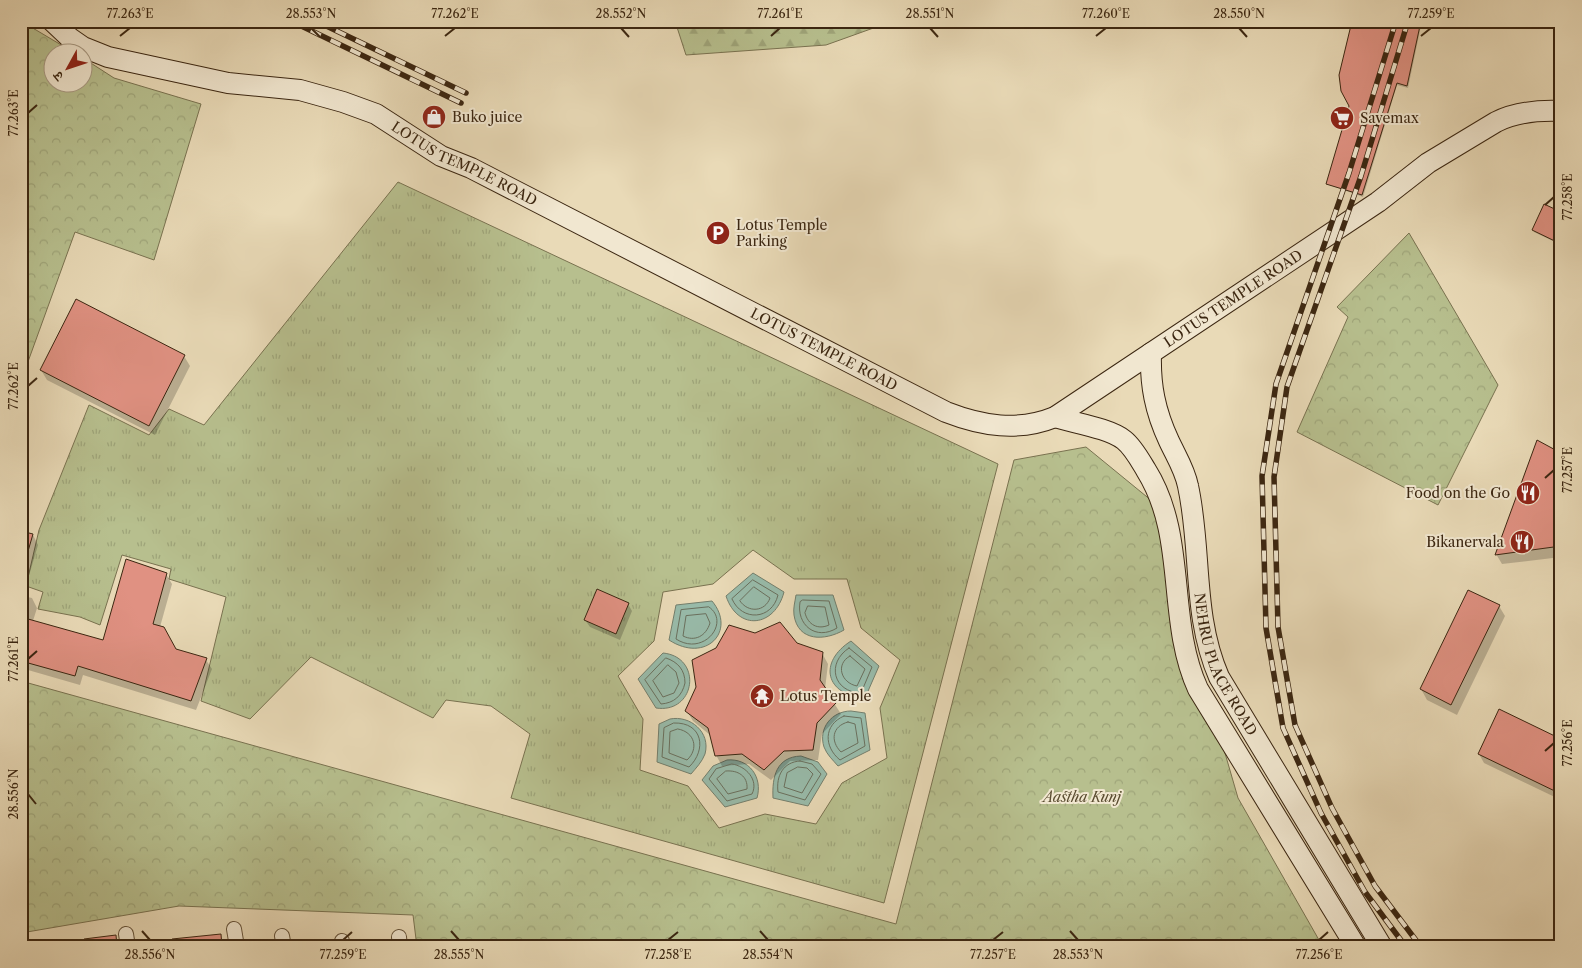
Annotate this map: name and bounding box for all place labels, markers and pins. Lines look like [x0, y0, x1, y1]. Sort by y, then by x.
shop icon: Buko juice [421, 104, 447, 130]
supermarket icon: Savemax [1329, 105, 1355, 131]
place label: Buko juice [452, 108, 522, 126]
place label: Savemax [1360, 109, 1420, 127]
place label: Lotus Temple Parking [736, 216, 828, 250]
parking icon: Lotus Temple Parking [705, 220, 731, 246]
restaurant icon: Food on the Go [1515, 480, 1541, 506]
place label: Food on the Go [1406, 484, 1510, 502]
restaurant icon: Bikanervala [1509, 529, 1535, 555]
place label: Bikanervala [1426, 533, 1505, 551]
temple icon: Lotus Temple [749, 683, 775, 709]
place label: Lotus Temple [780, 687, 872, 705]

